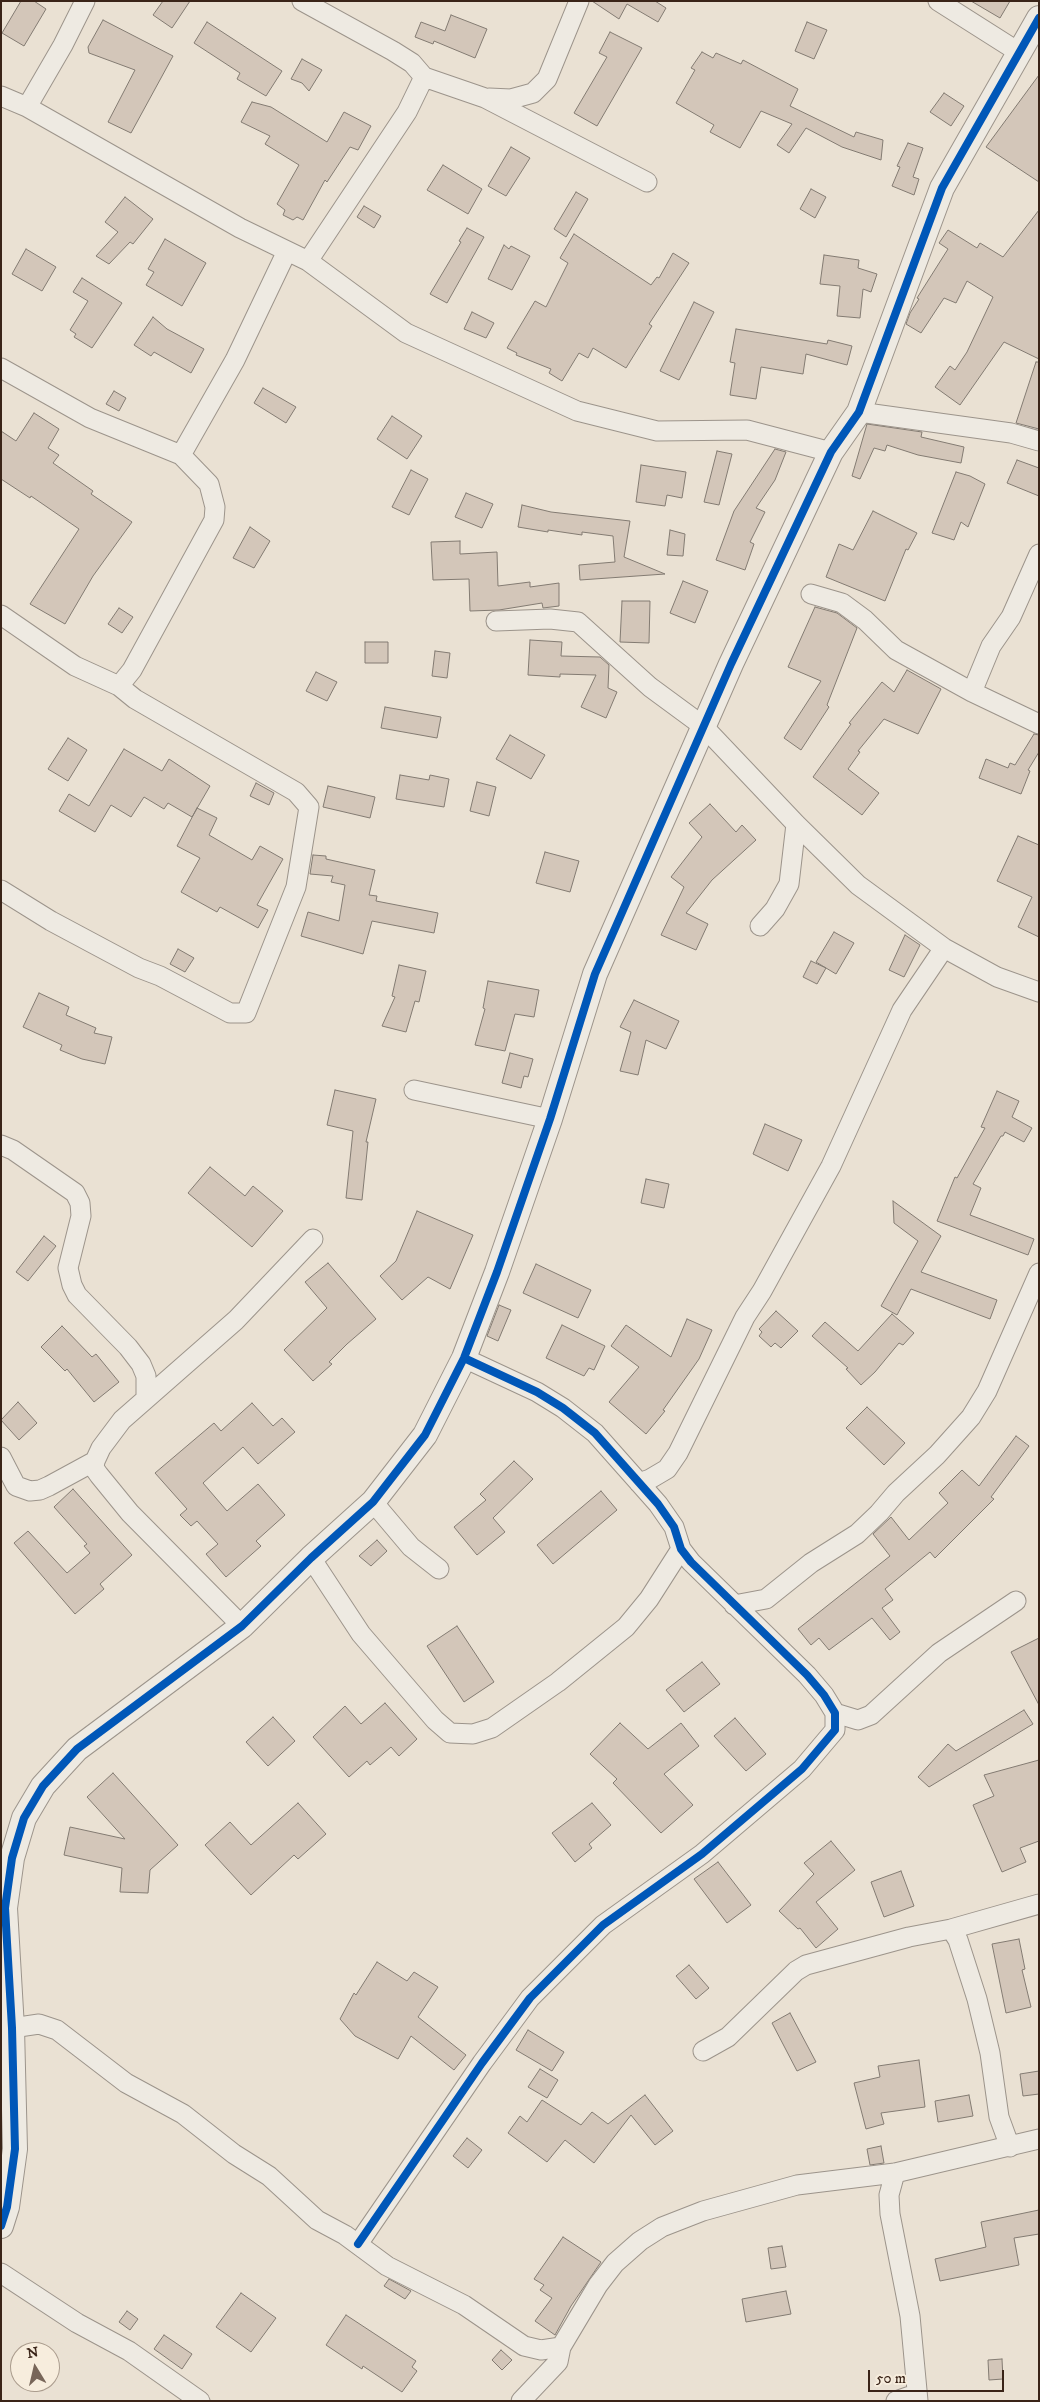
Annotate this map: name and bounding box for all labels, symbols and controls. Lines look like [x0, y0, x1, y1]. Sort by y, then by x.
north arrow [10, 2342, 60, 2392]
text: N [26, 2343, 40, 2363]
scale bar [870, 2360, 1006, 2392]
text: 50 m [876, 2369, 906, 2388]

